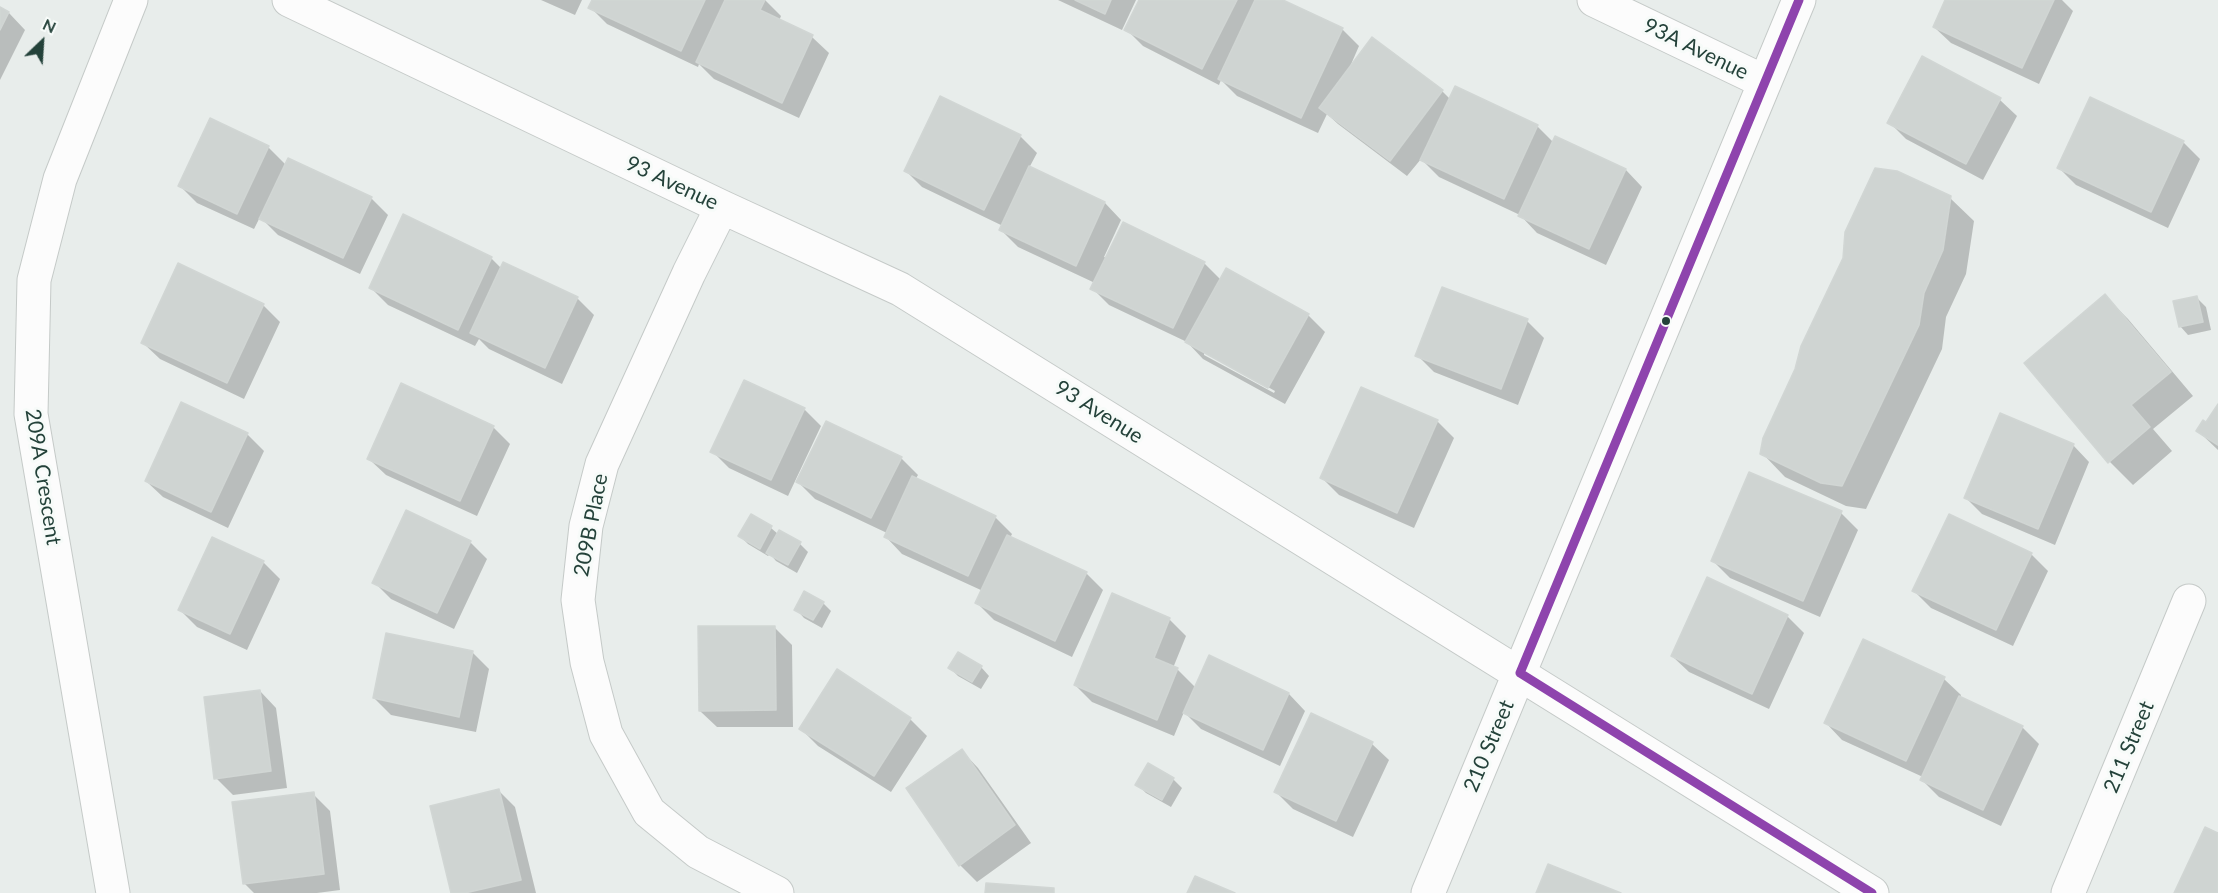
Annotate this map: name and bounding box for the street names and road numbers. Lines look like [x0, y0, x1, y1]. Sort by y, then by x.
street label: 93A Avenue [1639, 13, 1753, 85]
street label: 93 Avenue [622, 151, 722, 215]
street label: 93 Avenue [1050, 375, 1148, 449]
street label: 209A Crescent [20, 407, 66, 547]
street label: 209B Place [569, 471, 613, 579]
street label: 210 Street [1458, 696, 1520, 796]
street label: 211 Street [2098, 697, 2160, 797]

